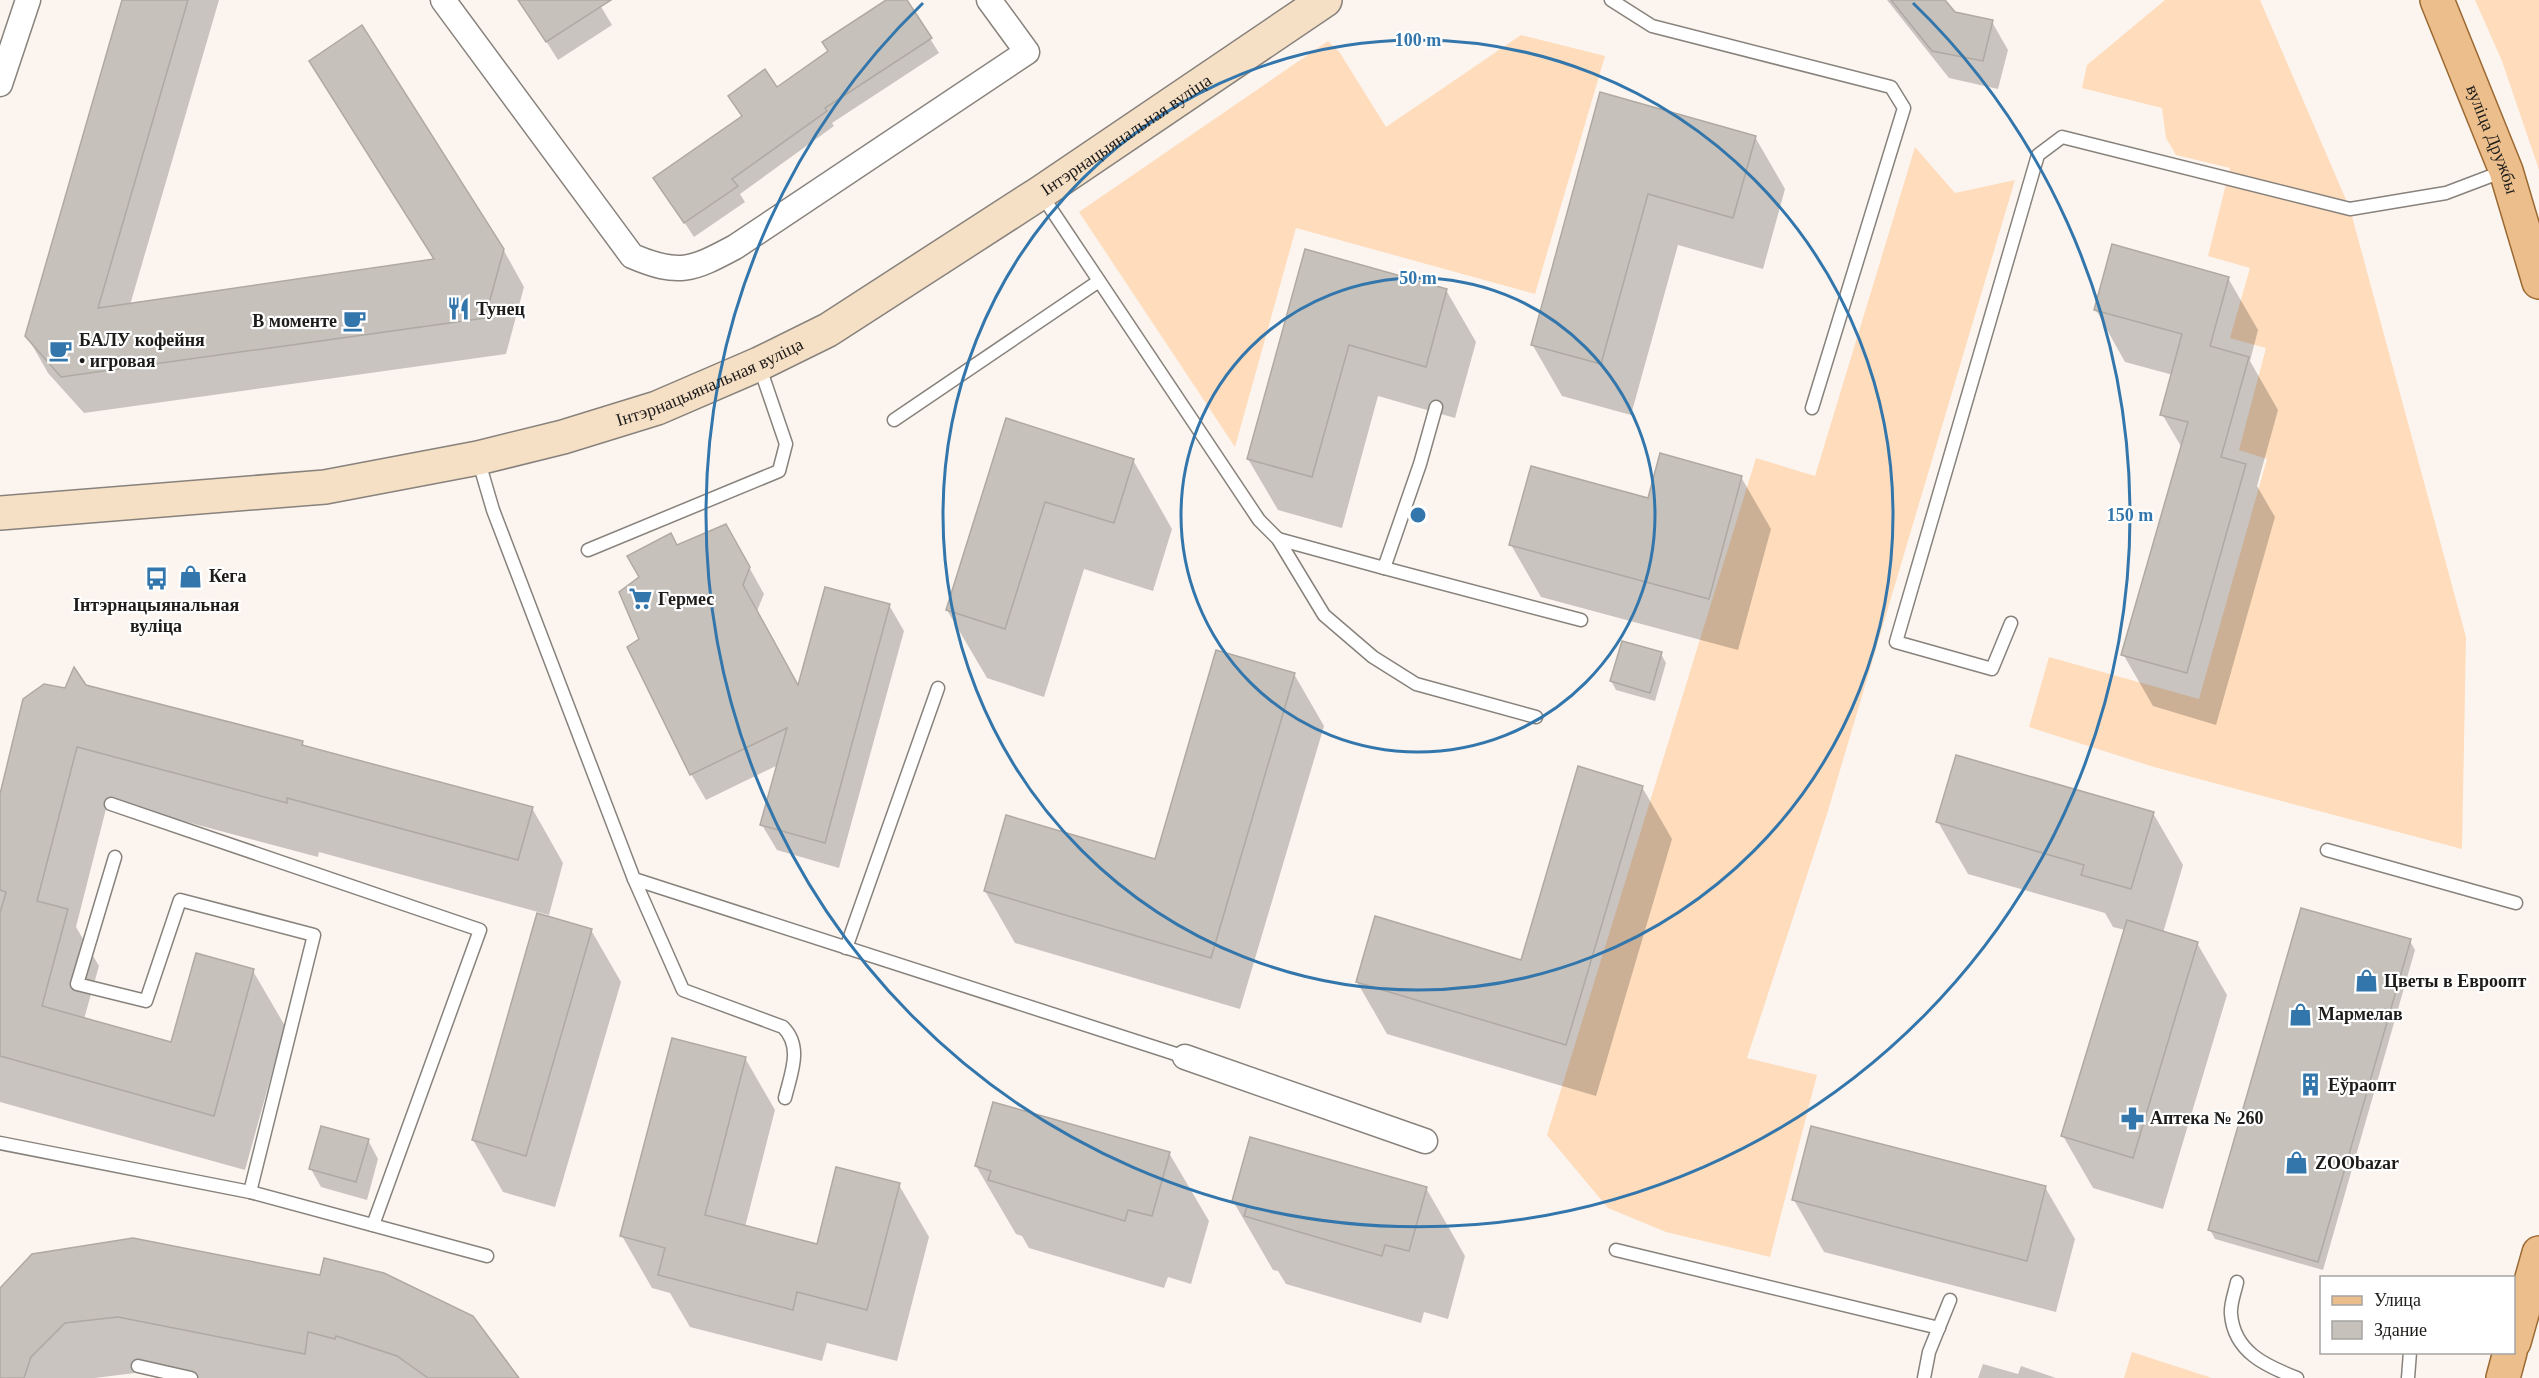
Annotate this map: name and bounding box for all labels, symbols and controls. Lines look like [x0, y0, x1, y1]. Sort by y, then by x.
text: 100 m [1395, 30, 1441, 50]
street label: Інтэрнацыянальная вуліца [1037, 70, 1215, 200]
street label: вуліца Дружбы [2462, 82, 2522, 196]
text: 50 m [1399, 268, 1437, 288]
restaurant icon: Тунец [445, 296, 471, 322]
place label: Тунец [476, 299, 525, 319]
cafe icon: В моменте [342, 308, 368, 334]
place label: В моменте [252, 311, 337, 331]
place label: БАЛУ кофейня • игровая [79, 330, 205, 371]
street label: Інтэрнацыянальная вуліца [613, 334, 806, 430]
cafe icon: БАЛУ кофейня • игровая [48, 337, 74, 363]
centre of rings [1408, 505, 1428, 525]
text: 150 m [2107, 505, 2153, 525]
shop icon: Кега [178, 563, 204, 589]
bus stop icon: Інтэрнацыянальная вуліца [143, 566, 169, 592]
place label: Кега [209, 566, 247, 586]
supermarket icon: Гермес [627, 586, 653, 612]
place label: Гермес [658, 589, 714, 609]
place label: Інтэрнацыянальная вуліца [73, 595, 239, 636]
shop icon: Цветы в Евроопт [2353, 968, 2379, 994]
place label: Цветы в Евроопт [2384, 971, 2526, 991]
shop icon: Мармелав [2287, 1001, 2313, 1027]
place label: Мармелав [2318, 1004, 2403, 1024]
building icon: Еўраопт [2297, 1072, 2323, 1098]
place label: Еўраопт [2328, 1075, 2396, 1095]
pharmacy icon: Аптека № 260 [2119, 1105, 2145, 1131]
place label: Аптека № 260 [2150, 1108, 2263, 1128]
shop icon: ZOObazar [2284, 1150, 2310, 1176]
place label: ZOObazar [2315, 1153, 2399, 1173]
legend [2320, 1276, 2515, 1354]
text: Улица [2374, 1290, 2421, 1310]
text: Здание [2374, 1320, 2427, 1340]

